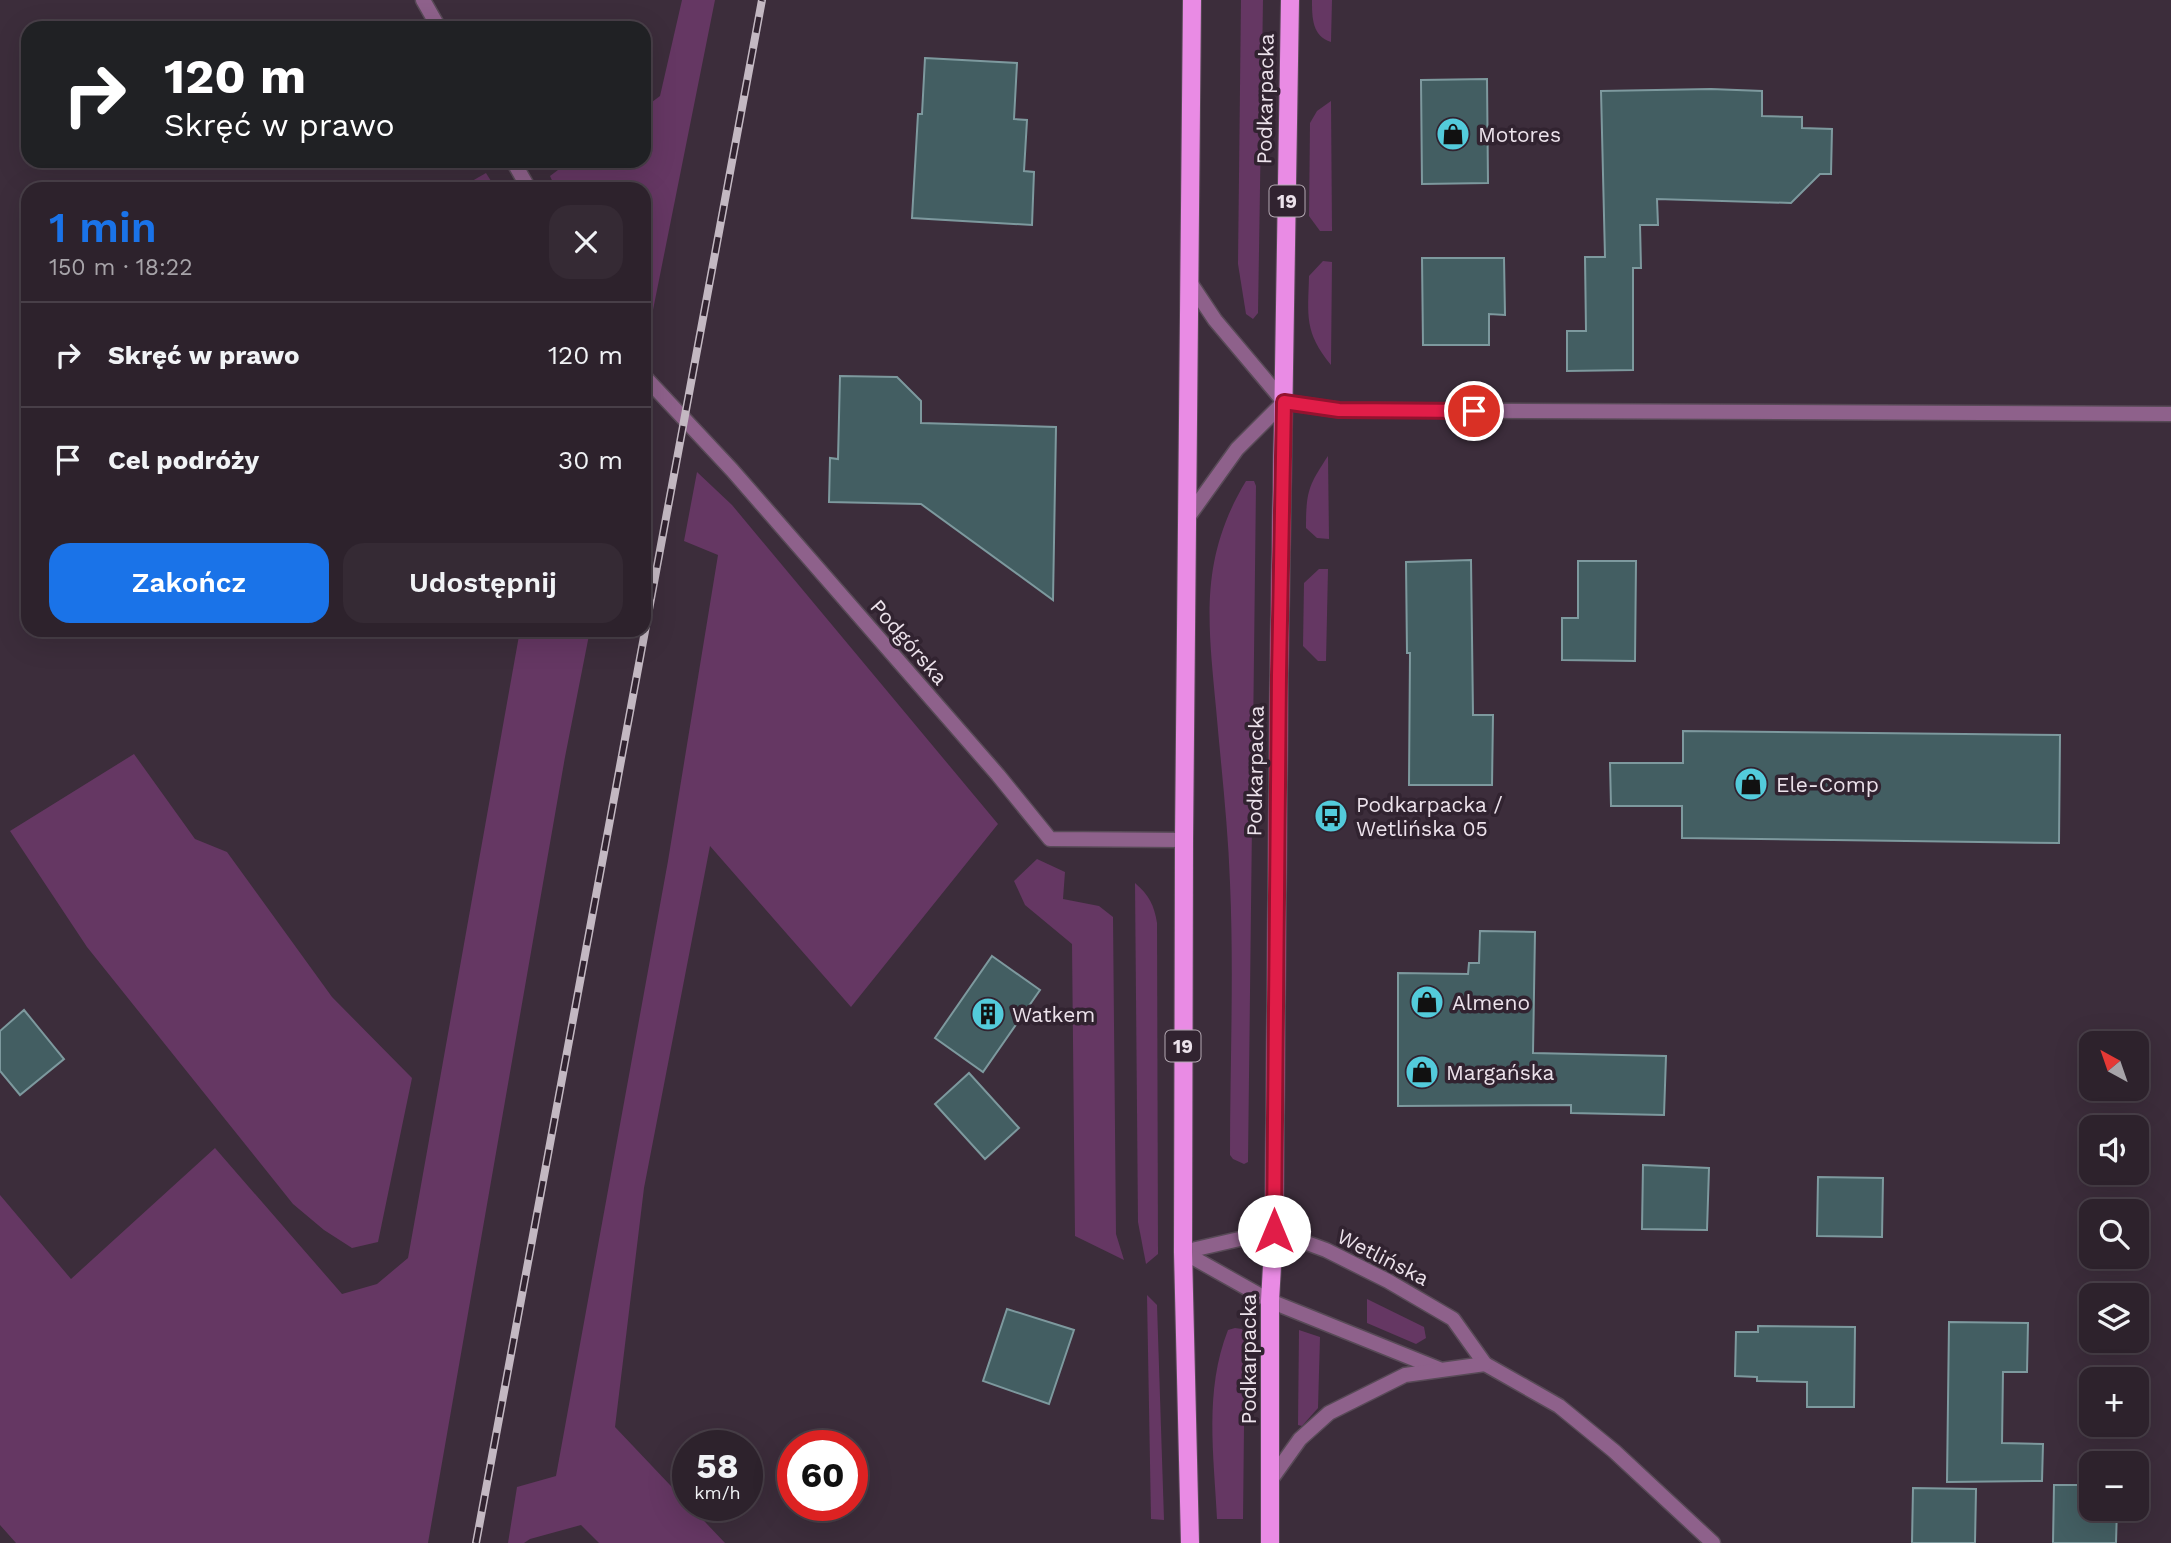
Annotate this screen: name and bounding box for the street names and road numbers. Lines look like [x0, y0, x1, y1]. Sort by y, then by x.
street label: Podkarpacka [1251, 33, 1279, 165]
road number: 19 [1270, 186, 1304, 216]
street label: Podgórska [865, 594, 953, 690]
street label: Podkarpacka [1241, 705, 1269, 837]
road number: 19 [1166, 1030, 1200, 1062]
street label: Wetlińska [1333, 1223, 1433, 1291]
street label: Podkarpacka [1236, 1293, 1261, 1424]

